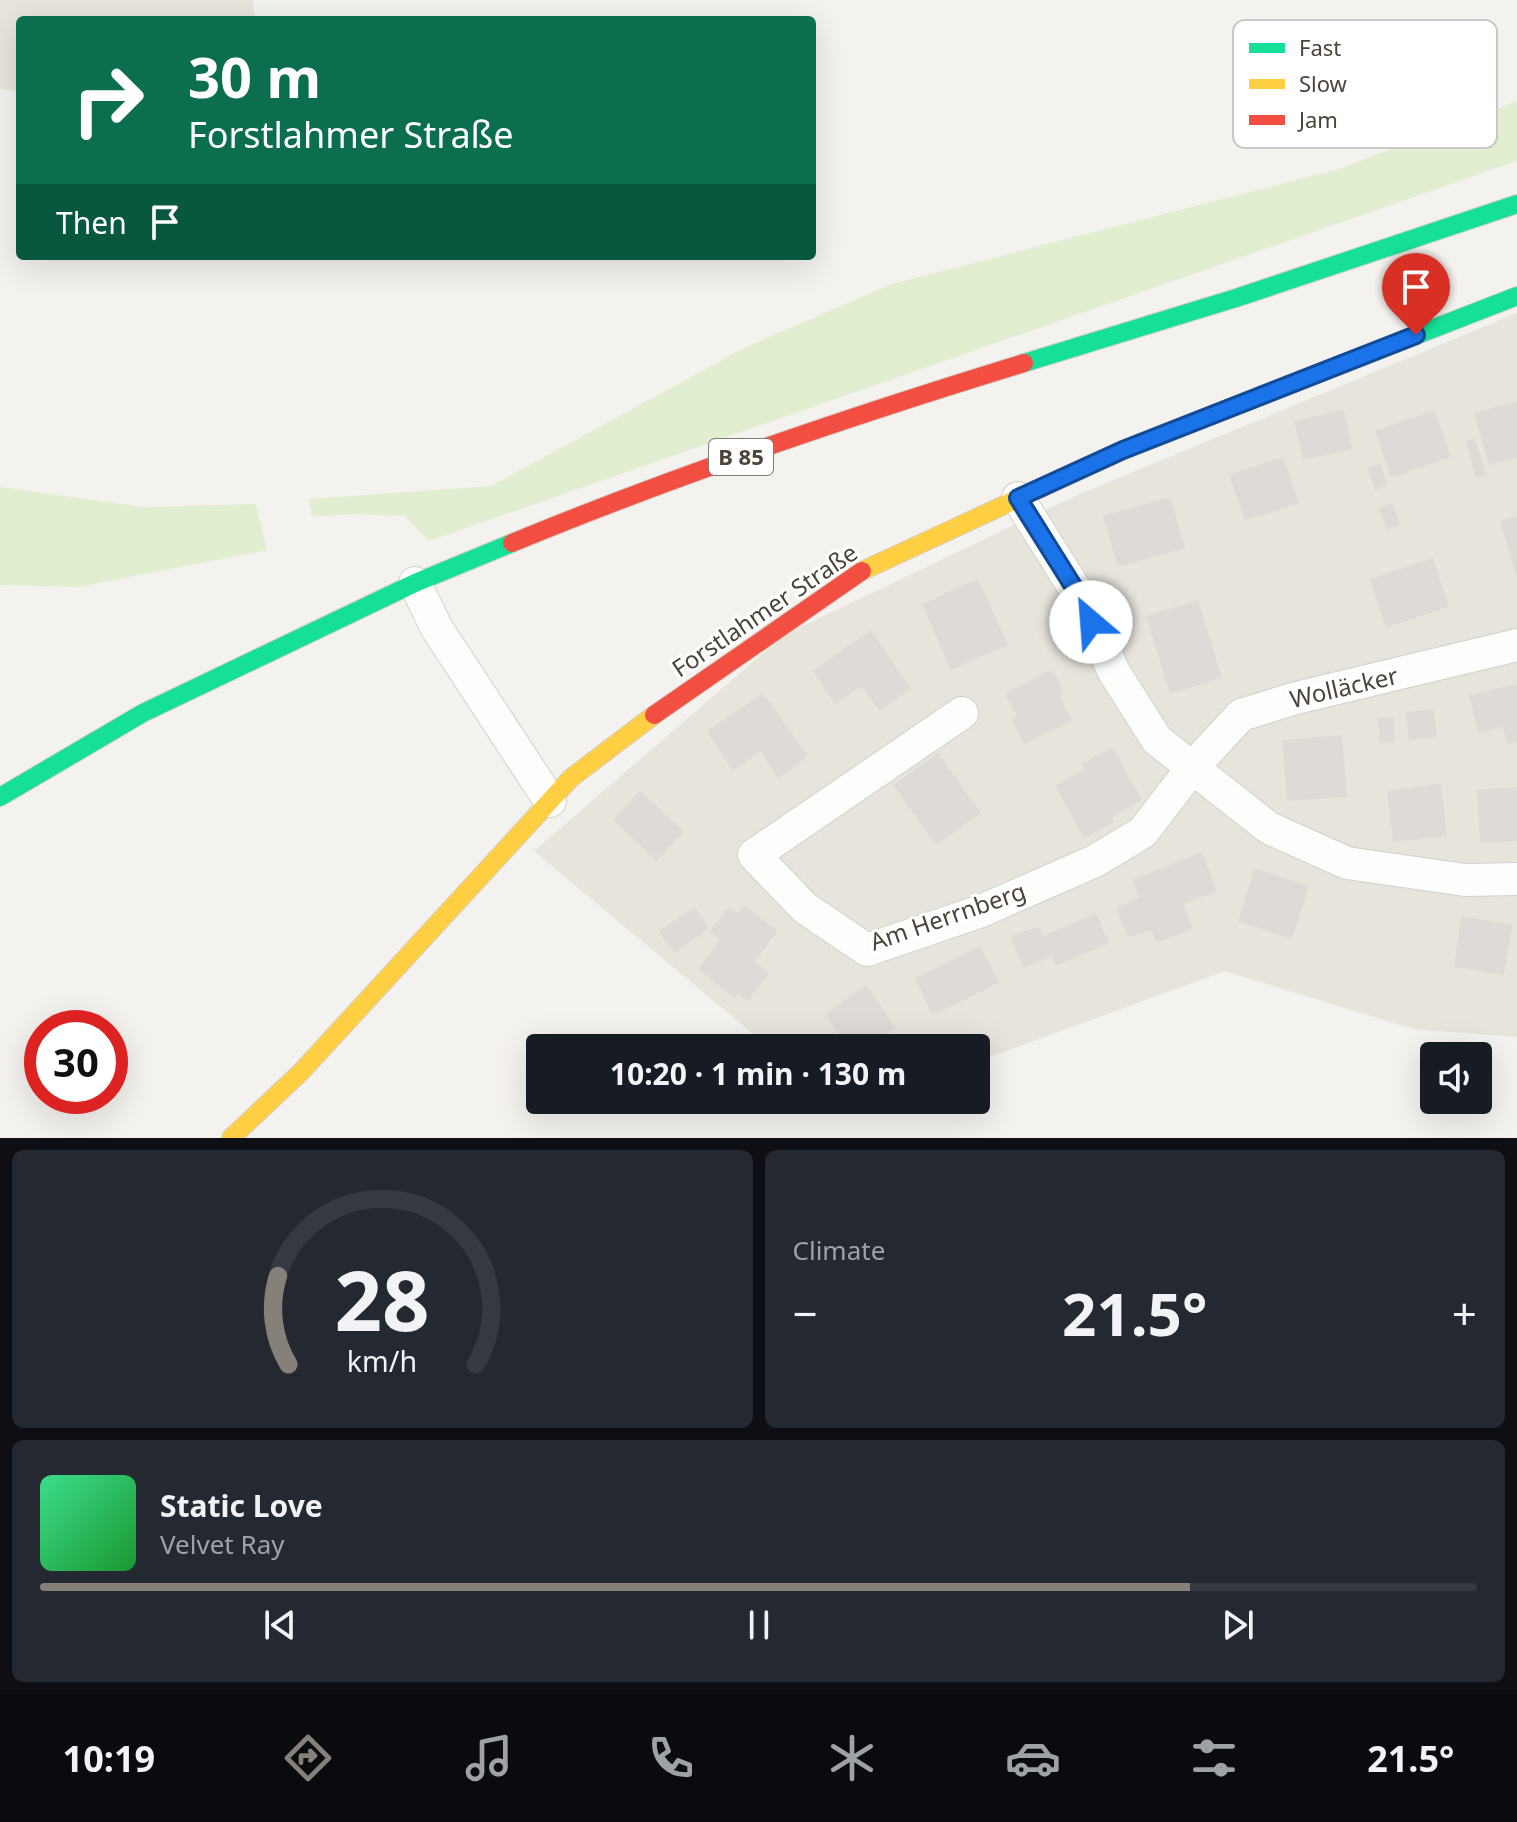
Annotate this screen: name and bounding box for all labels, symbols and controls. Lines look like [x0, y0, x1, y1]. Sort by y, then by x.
legend [1233, 20, 1497, 148]
text: Fast [1299, 32, 1341, 62]
text: 30 m [188, 38, 321, 114]
icon: right [56, 48, 160, 152]
text: Slow [1299, 68, 1348, 98]
text: Jam [1297, 104, 1338, 134]
text: Forstlahmer Straße [188, 110, 514, 159]
icon: arrive [143, 200, 187, 244]
text: Then [56, 202, 127, 243]
pin [1382, 253, 1450, 335]
icon: arrive [1394, 265, 1438, 309]
road number: B 85 [709, 439, 773, 475]
street label: Forstlahmer Straße [665, 535, 863, 684]
position arrow [1049, 580, 1133, 664]
street label: Wolläcker [1286, 658, 1401, 715]
street label: Am Herrnberg [865, 873, 1030, 958]
speed limit sign: 30 [24, 1010, 128, 1114]
map controls [1420, 1042, 1492, 1114]
button: sound [1420, 1042, 1492, 1114]
text: 10:20 · 1 min · 130 m [610, 1053, 906, 1094]
text: Climate [793, 1232, 885, 1268]
text: 28 [335, 1242, 430, 1355]
text: 21.5° [1062, 1272, 1207, 1354]
text: − [793, 1283, 818, 1343]
text: + [1452, 1283, 1477, 1343]
text: km/h [347, 1341, 417, 1380]
text: Static Love [160, 1485, 323, 1526]
text: Velvet Ray [160, 1526, 285, 1562]
icon: previous [258, 1603, 302, 1647]
icon: pause [737, 1603, 781, 1647]
icon: next [1216, 1603, 1260, 1647]
icon: directions [280, 1730, 336, 1786]
icon: music [461, 1730, 517, 1786]
icon: phone [643, 1730, 699, 1786]
icon: climate [824, 1730, 880, 1786]
icon: car [1005, 1730, 1061, 1786]
icon: filters [1186, 1730, 1242, 1786]
text: 10:19 [63, 1734, 155, 1783]
text: 21.5° [1367, 1734, 1454, 1783]

